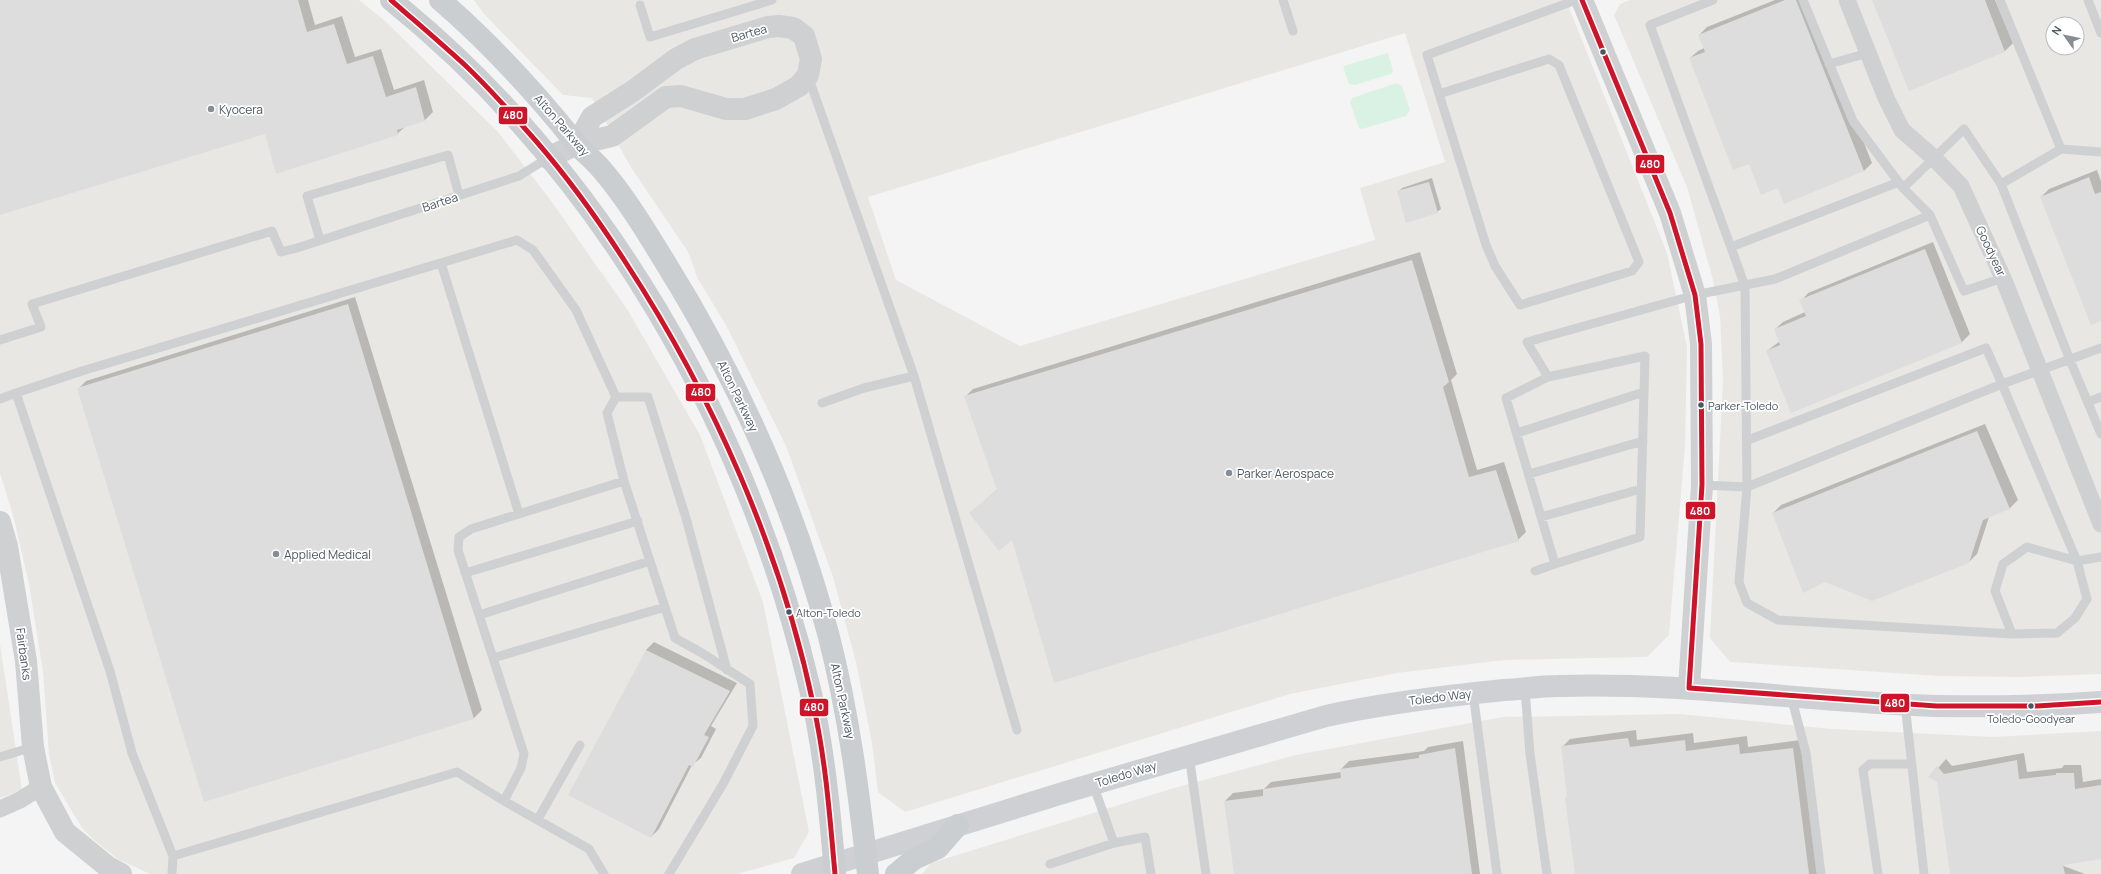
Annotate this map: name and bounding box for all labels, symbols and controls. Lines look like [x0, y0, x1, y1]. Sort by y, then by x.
north arrow [2045, 16, 2085, 56]
street label: Bartea [729, 20, 769, 46]
text: N [2048, 23, 2065, 38]
unlabelled marker [1598, 47, 1608, 57]
street label: Alton Parkway [530, 90, 594, 160]
place label: Kyocera [219, 101, 263, 118]
marker: Kyocera [206, 104, 216, 114]
line badge: 480 [498, 106, 528, 125]
text: 480 [503, 107, 523, 122]
line badge: 480 [1635, 154, 1665, 174]
text: 480 [1640, 156, 1660, 171]
street label: Bartea [420, 188, 460, 216]
street label: Goodyear [1972, 223, 2010, 280]
street label: Alton Parkway [713, 358, 763, 435]
line badge: 480 [685, 383, 716, 402]
text: 480 [691, 384, 711, 399]
place label: Parker-Toledo [1708, 398, 1779, 413]
marker: Parker-Toledo [1696, 400, 1706, 410]
place label: Parker Aerospace [1237, 465, 1334, 482]
marker: Parker Aerospace [1224, 468, 1234, 478]
line badge: 480 [1685, 501, 1716, 520]
text: 480 [1690, 503, 1710, 518]
place label: Applied Medical [284, 546, 371, 563]
marker: Applied Medical [271, 549, 281, 559]
place label: Alton-Toledo [796, 605, 861, 620]
marker: Alton-Toledo [784, 607, 794, 617]
street label: Fairbanks [12, 627, 36, 681]
street label: Alton Parkway [827, 662, 859, 741]
street label: Toledo Way [1408, 685, 1473, 709]
line badge: 480 [1880, 693, 1910, 713]
text: 480 [1885, 695, 1905, 710]
line badge: 480 [799, 698, 829, 717]
text: 480 [804, 699, 824, 714]
marker: Toledo-Goodyear [2026, 701, 2036, 711]
place label: Toledo-Goodyear [1987, 711, 2075, 726]
street label: Toledo Way [1093, 756, 1159, 791]

